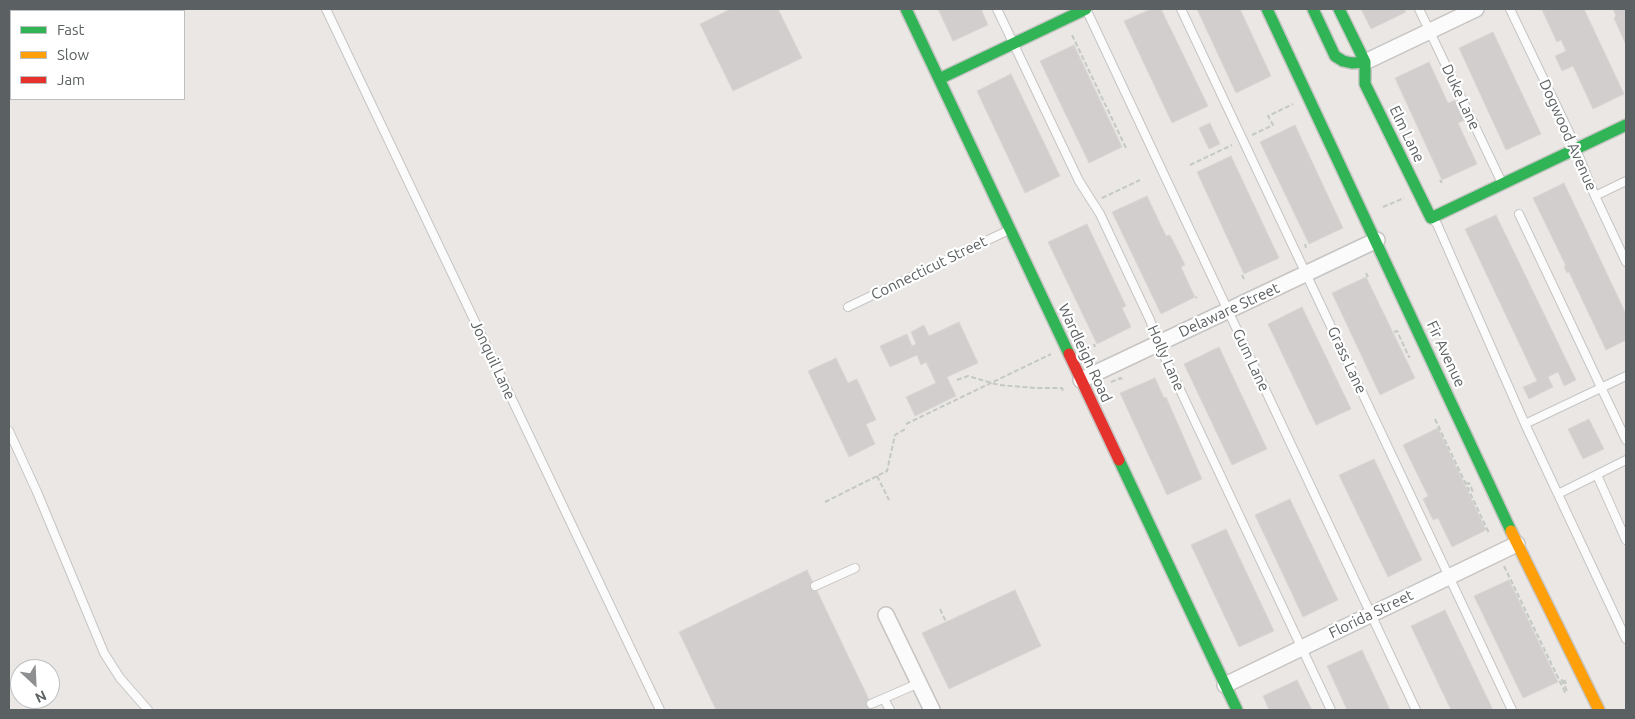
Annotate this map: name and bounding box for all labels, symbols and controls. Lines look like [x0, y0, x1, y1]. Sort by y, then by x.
legend [10, 10, 185, 100]
text: Fast [57, 21, 84, 38]
text: Slow [57, 46, 89, 63]
street label: Duke Lane [1438, 61, 1484, 133]
text: Jam [57, 71, 85, 88]
street label: Dogwood Avenue [1535, 77, 1601, 193]
street label: Elm Lane [1386, 103, 1428, 165]
street label: Connecticut Street [868, 232, 990, 304]
street label: Delaware Street [1176, 279, 1282, 341]
street label: Wardleigh Road [1054, 301, 1116, 405]
street label: Jonquil Lane [467, 318, 519, 402]
street label: Fir Avenue [1423, 318, 1469, 390]
street label: Holly Lane [1144, 322, 1188, 394]
street label: Grass Lane [1324, 324, 1370, 396]
street label: Gum Lane [1229, 326, 1273, 394]
street label: Florida Street [1326, 586, 1416, 642]
north arrow [10, 659, 60, 709]
text: N [33, 687, 49, 706]

